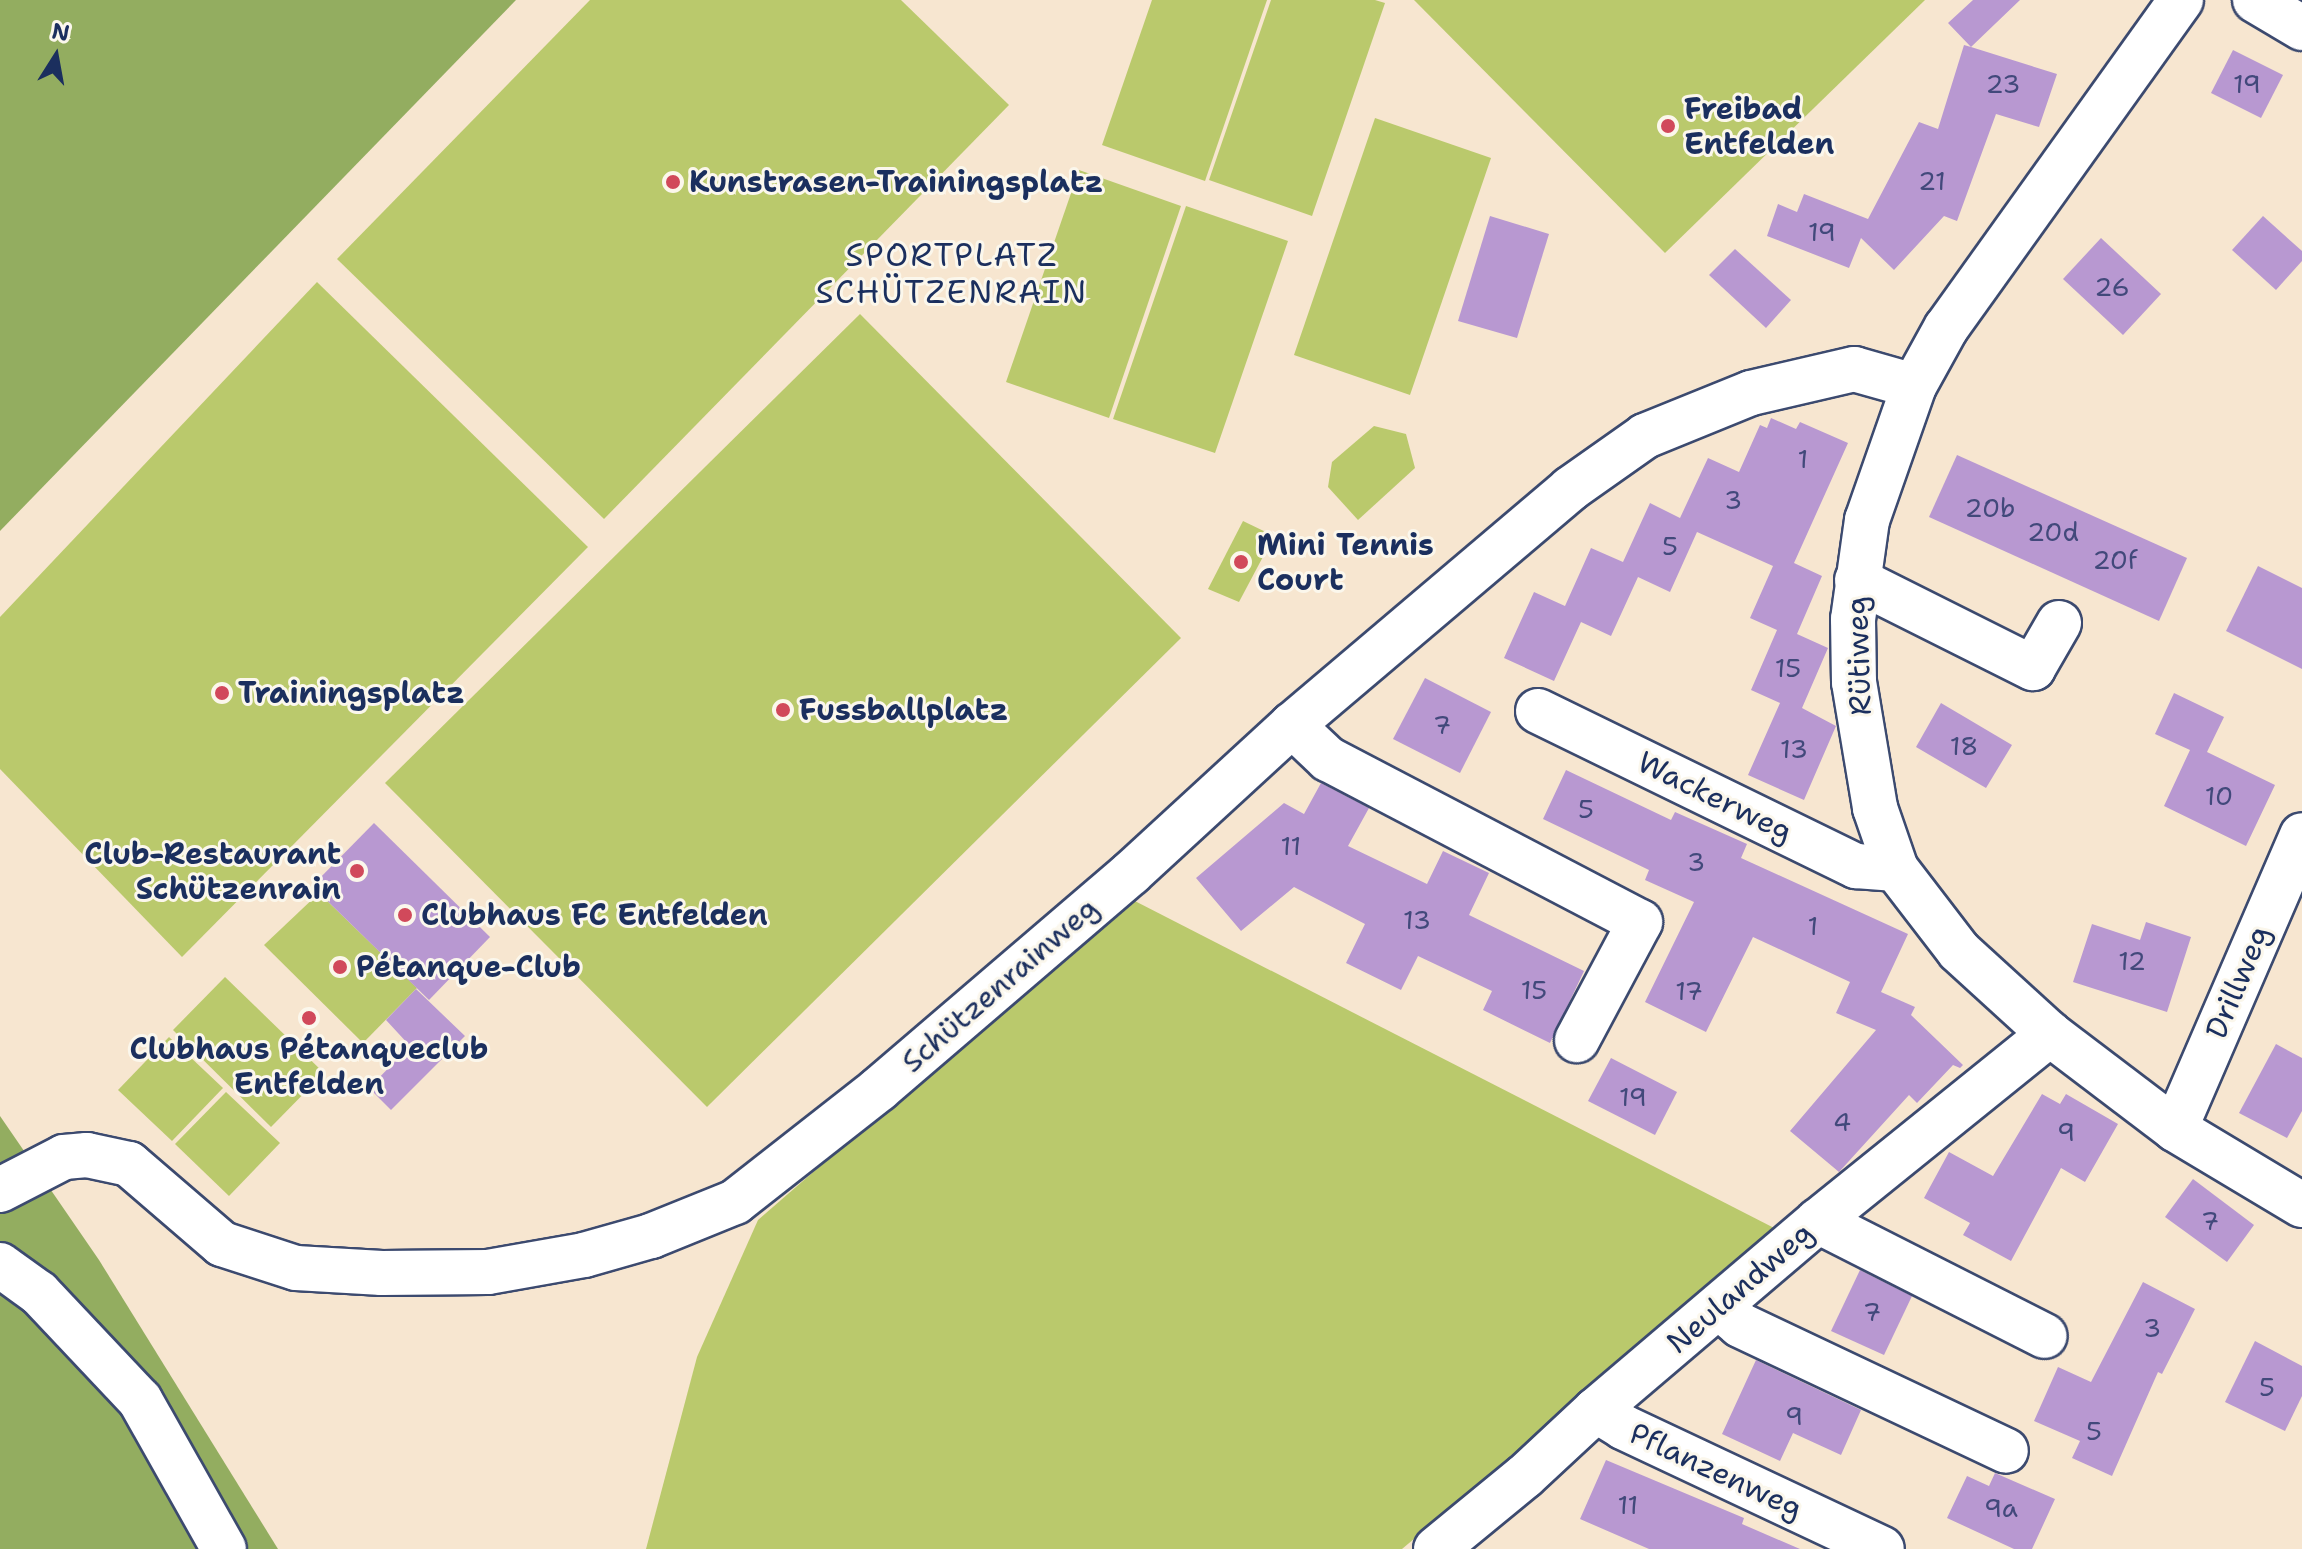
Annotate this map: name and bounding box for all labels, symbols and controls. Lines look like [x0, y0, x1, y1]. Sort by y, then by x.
north arrow [16, 16, 96, 96]
text: N [49, 16, 72, 48]
house number: 23 [1985, 68, 2021, 100]
house number: 19 [2233, 68, 2261, 100]
place label: Freibad Entfelden [1684, 91, 1835, 162]
marker: Freibad Entfelden [1659, 117, 1677, 135]
place label: Kunstrasen-Trainingsplatz [689, 164, 1103, 200]
house number: 21 [1918, 165, 1946, 197]
marker: Kunstrasen-Trainingsplatz [664, 173, 682, 191]
house number: 19 [1808, 216, 1836, 248]
district label: SPORTPLATZ SCHÜTZENRAIN [816, 237, 1088, 312]
house number: 26 [2094, 271, 2130, 303]
house number: 1 [1798, 443, 1808, 475]
house number: 3 [1724, 484, 1742, 516]
house number: 20b [1965, 492, 2015, 524]
house number: 20d [2027, 516, 2079, 548]
place label: Mini Tennis Court [1257, 527, 1434, 598]
house number: 5 [1662, 530, 1678, 562]
house number: 20f [2093, 544, 2137, 576]
marker: Mini Tennis Court [1232, 553, 1250, 571]
street label: Rütiweg [1839, 596, 1879, 716]
house number: 15 [1775, 652, 1801, 684]
place label: Trainingsplatz [238, 675, 465, 711]
marker: Trainingsplatz [213, 684, 231, 702]
place label: Fussballplatz [799, 692, 1008, 728]
marker: Fussballplatz [774, 701, 792, 719]
house number: 7 [1433, 709, 1451, 741]
house number: 18 [1950, 730, 1978, 762]
house number: 13 [1780, 733, 1808, 765]
street label: Wackerweg [1632, 744, 1798, 850]
house number: 10 [2205, 780, 2233, 812]
house number: 5 [1578, 793, 1594, 825]
house number: 11 [1281, 830, 1301, 862]
place label: Club-Restaurant Schützenrain [84, 836, 341, 906]
house number: 3 [1687, 846, 1705, 878]
marker: Club-Restaurant Schützenrain [348, 862, 366, 880]
street label: Schützenrainweg [894, 890, 1106, 1080]
place label: Clubhaus FC Entfelden [421, 897, 768, 933]
house number: 13 [1403, 904, 1431, 936]
marker: Clubhaus FC Entfelden [396, 906, 414, 924]
house number: 1 [1808, 910, 1818, 942]
street label: Drillweg [2198, 920, 2278, 1044]
house number: 12 [2118, 945, 2146, 977]
place label: Pétanque-Club [356, 949, 581, 985]
marker: Pétanque-Club [331, 958, 349, 976]
house number: 15 [1521, 974, 1547, 1006]
house number: 17 [1675, 975, 1703, 1007]
marker: Clubhaus Pétanqueclub Entfelden [300, 1009, 318, 1027]
place label: Clubhaus Pétanqueclub Entfelden [130, 1031, 488, 1102]
house number: 19 [1619, 1081, 1647, 1113]
house number: 4 [1833, 1106, 1851, 1138]
house number: 9 [2057, 1116, 2075, 1148]
house number: 7 [2201, 1205, 2219, 1237]
street label: Neulandweg [1659, 1215, 1821, 1361]
house number: 7 [1863, 1296, 1881, 1328]
house number: 3 [2143, 1312, 2161, 1344]
house number: 5 [2259, 1371, 2275, 1403]
house number: 9 [1785, 1400, 1803, 1432]
street label: Pflanzenweg [1624, 1415, 1808, 1527]
house number: 5 [2086, 1415, 2102, 1447]
house number: 11 [1618, 1489, 1638, 1521]
house number: 9a [1984, 1492, 2018, 1524]

